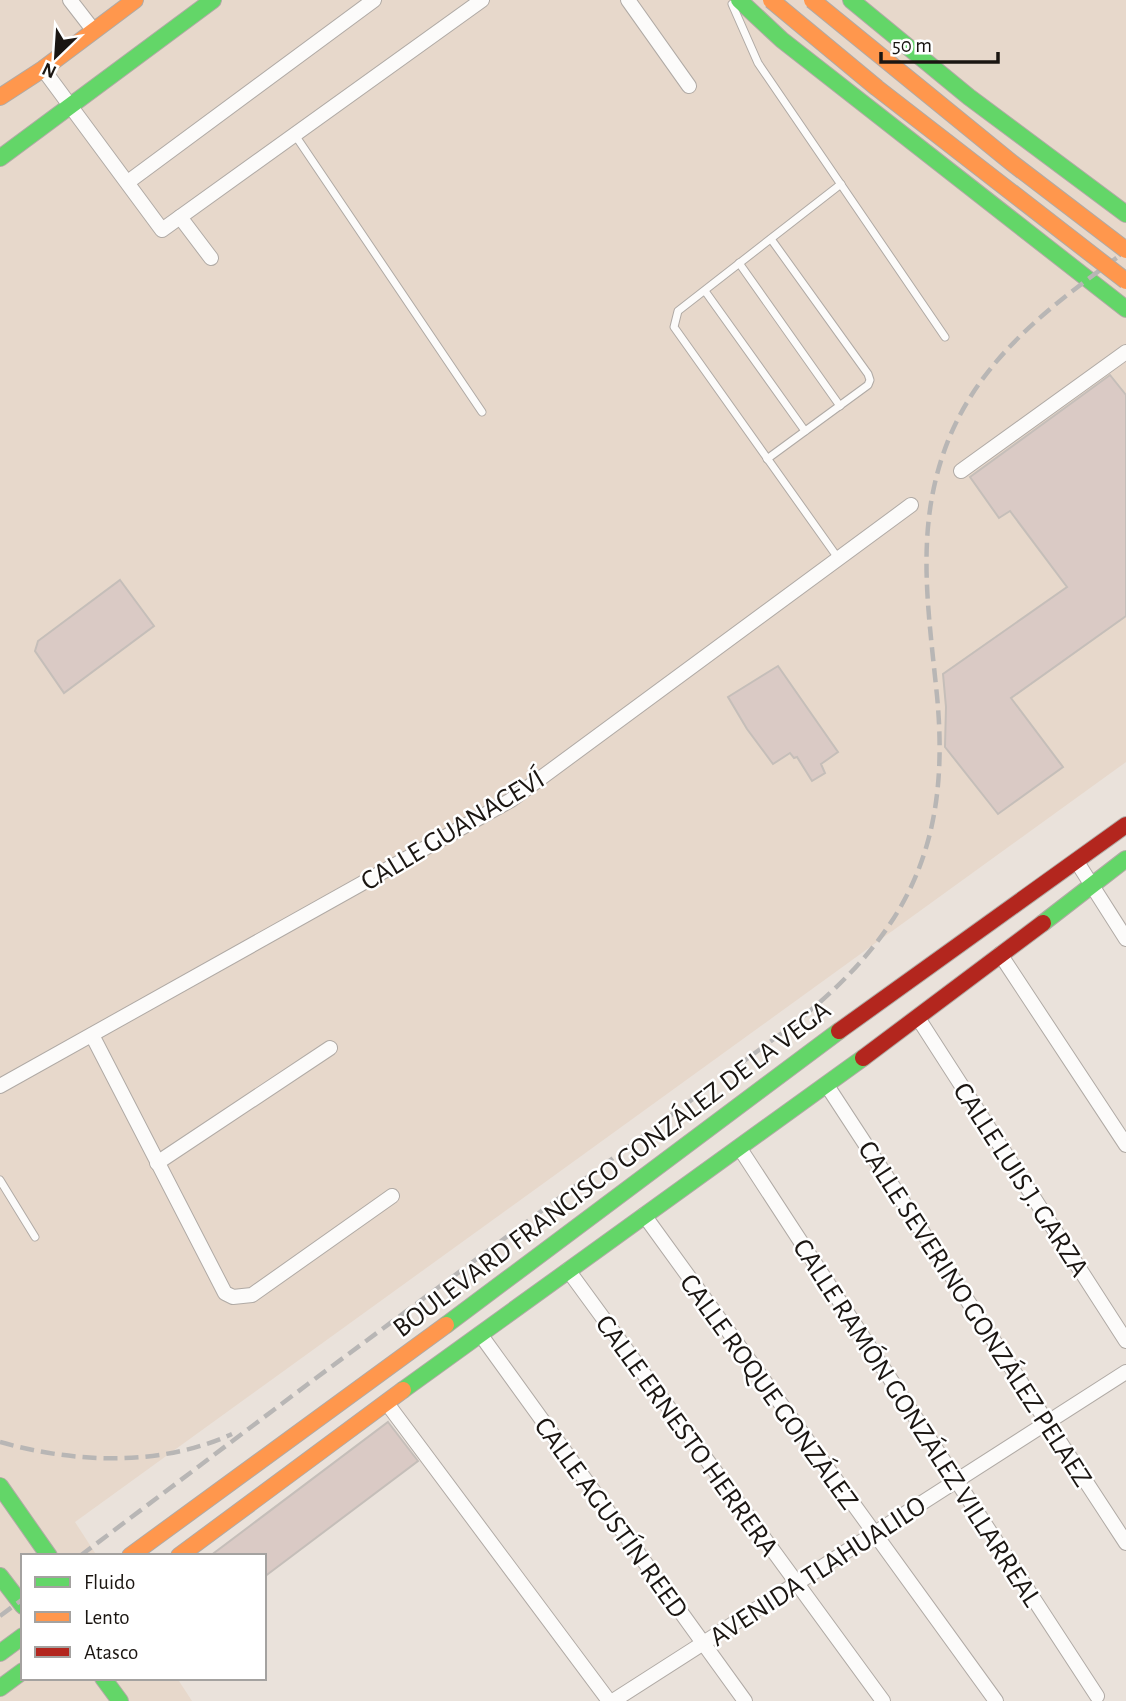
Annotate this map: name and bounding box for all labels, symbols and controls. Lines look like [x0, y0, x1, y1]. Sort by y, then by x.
north arrow [21, 21, 91, 91]
scale bar [881, 21, 998, 65]
text: 50 m [892, 35, 932, 56]
text: N [39, 59, 59, 81]
street label: CALLE GUANACEVÍ [355, 762, 550, 896]
street label: BOULEVARD FRANCISCO GONZÁLEZ DE LA VEGA [387, 994, 836, 1343]
street label: CALLE LUIS J. GARZA [947, 1078, 1093, 1282]
street label: CALLE SEVERINO GONZÁLEZ PELAEZ [852, 1135, 1099, 1492]
street label: CALLE RAMÓN GONZÁLEZ VILLARREAL [787, 1233, 1048, 1612]
street label: CALLE ROQUE GONZÁLEZ [674, 1268, 865, 1515]
street label: CALLE ERNESTO HERRERA [590, 1310, 783, 1562]
street label: CALLE AGUSTÍN REED [528, 1411, 695, 1624]
street label: AVENIDA TLAHUALILO [705, 1491, 931, 1652]
legend [21, 1554, 266, 1680]
text: Fluido [84, 1572, 135, 1593]
text: Lento [84, 1607, 130, 1628]
text: Atasco [84, 1642, 138, 1663]

